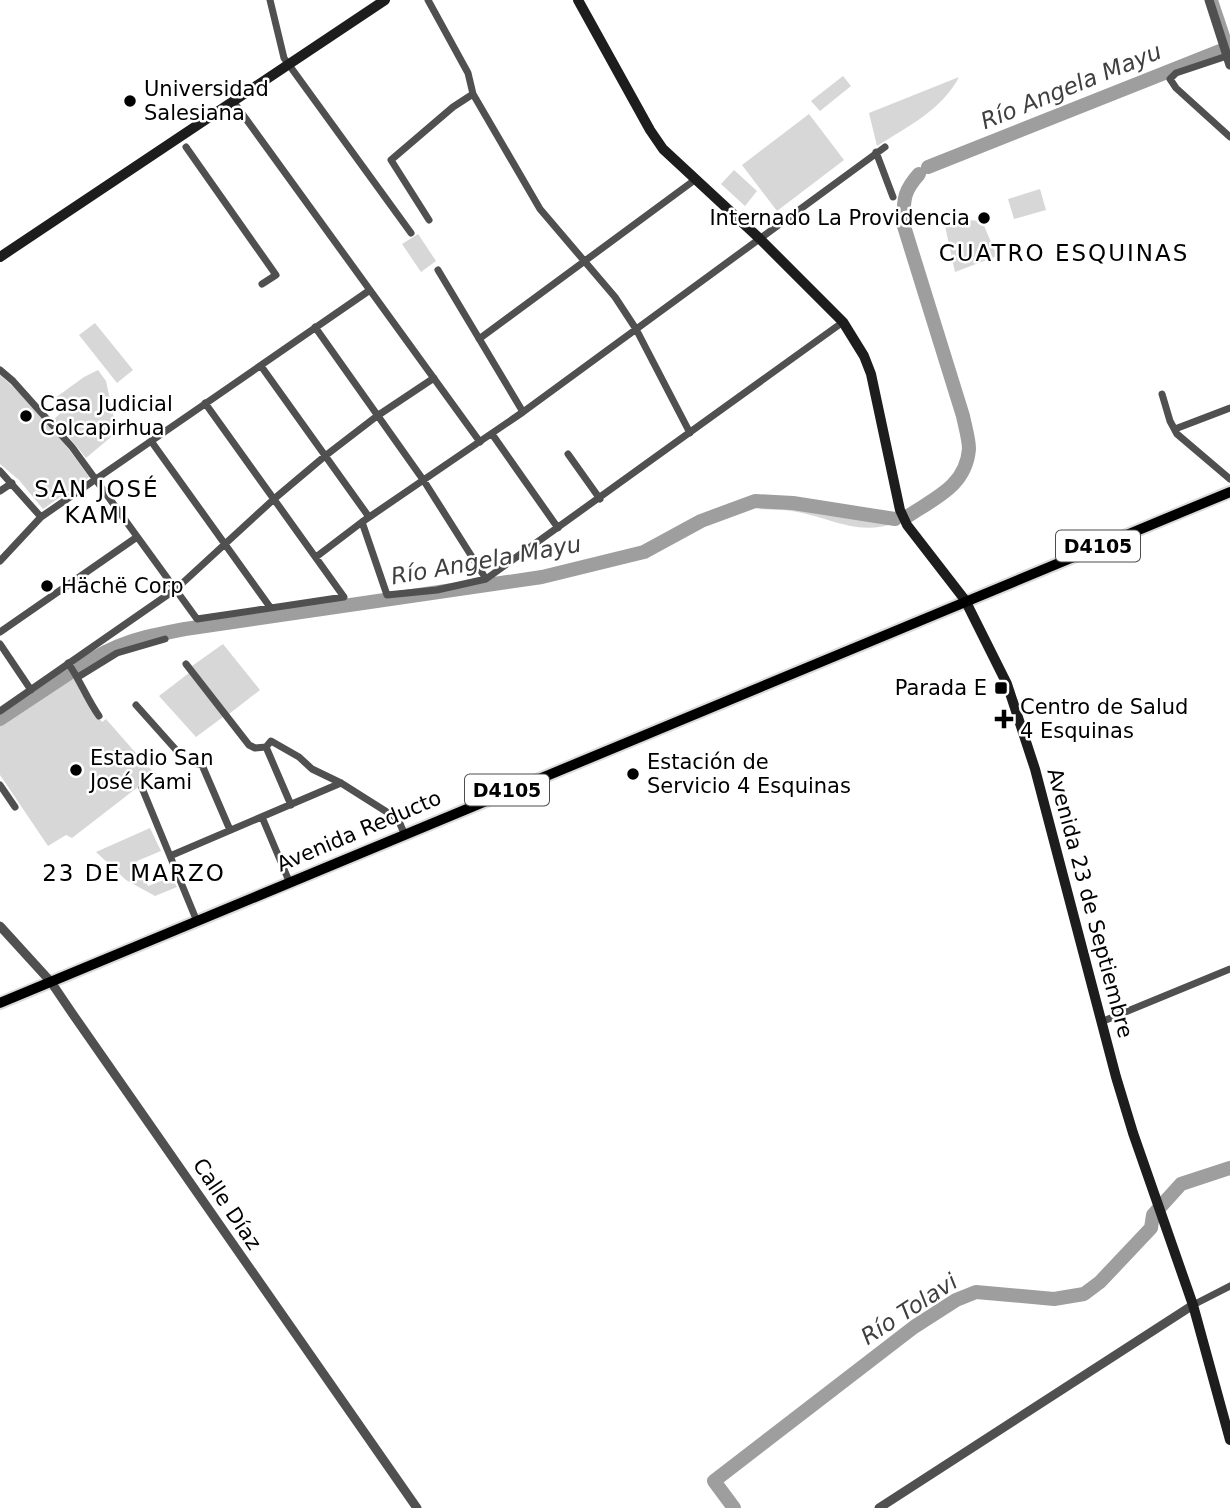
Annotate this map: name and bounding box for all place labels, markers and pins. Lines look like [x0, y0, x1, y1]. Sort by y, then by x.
place label: Universidad Salesiana [144, 77, 269, 125]
marker: Universidad Salesiana [122, 93, 138, 109]
place label: Internado La Providencia [709, 206, 970, 230]
marker: Internado La Providencia [976, 210, 992, 226]
place label: Casa Judicial Colcapirhua [40, 392, 173, 440]
marker: Casa Judicial Colcapirhua [18, 408, 34, 424]
place label: Hächë Corp [61, 574, 184, 598]
marker: Hächë Corp [39, 578, 55, 594]
place label: Parada E [895, 676, 987, 700]
marker: Parada E [993, 680, 1009, 696]
place label: Centro de Salud 4 Esquinas [1020, 695, 1188, 743]
marker: Centro de Salud 4 Esquinas [994, 709, 1014, 729]
place label: Estadio San José Kami [88, 746, 214, 794]
place label: Estación de Servicio 4 Esquinas [647, 750, 851, 798]
marker: Estadio San José Kami [68, 762, 84, 778]
marker: Estación de Servicio 4 Esquinas [625, 766, 641, 782]

